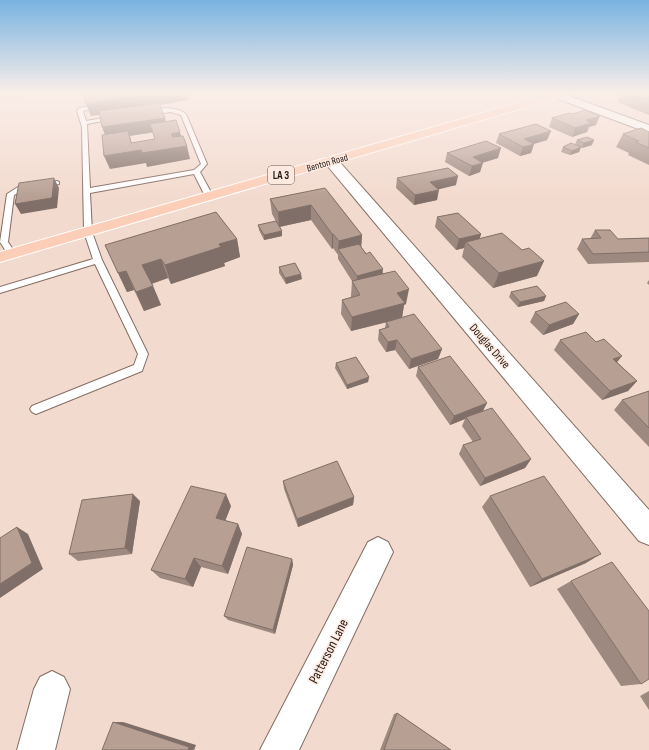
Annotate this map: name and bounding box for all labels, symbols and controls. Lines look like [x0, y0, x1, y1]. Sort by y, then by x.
street label: Benton Road [305, 151, 349, 175]
road number: LA 3 [268, 166, 294, 184]
street label: Douglas Drive [466, 321, 513, 372]
street label: Patterson Lane [305, 616, 352, 686]

